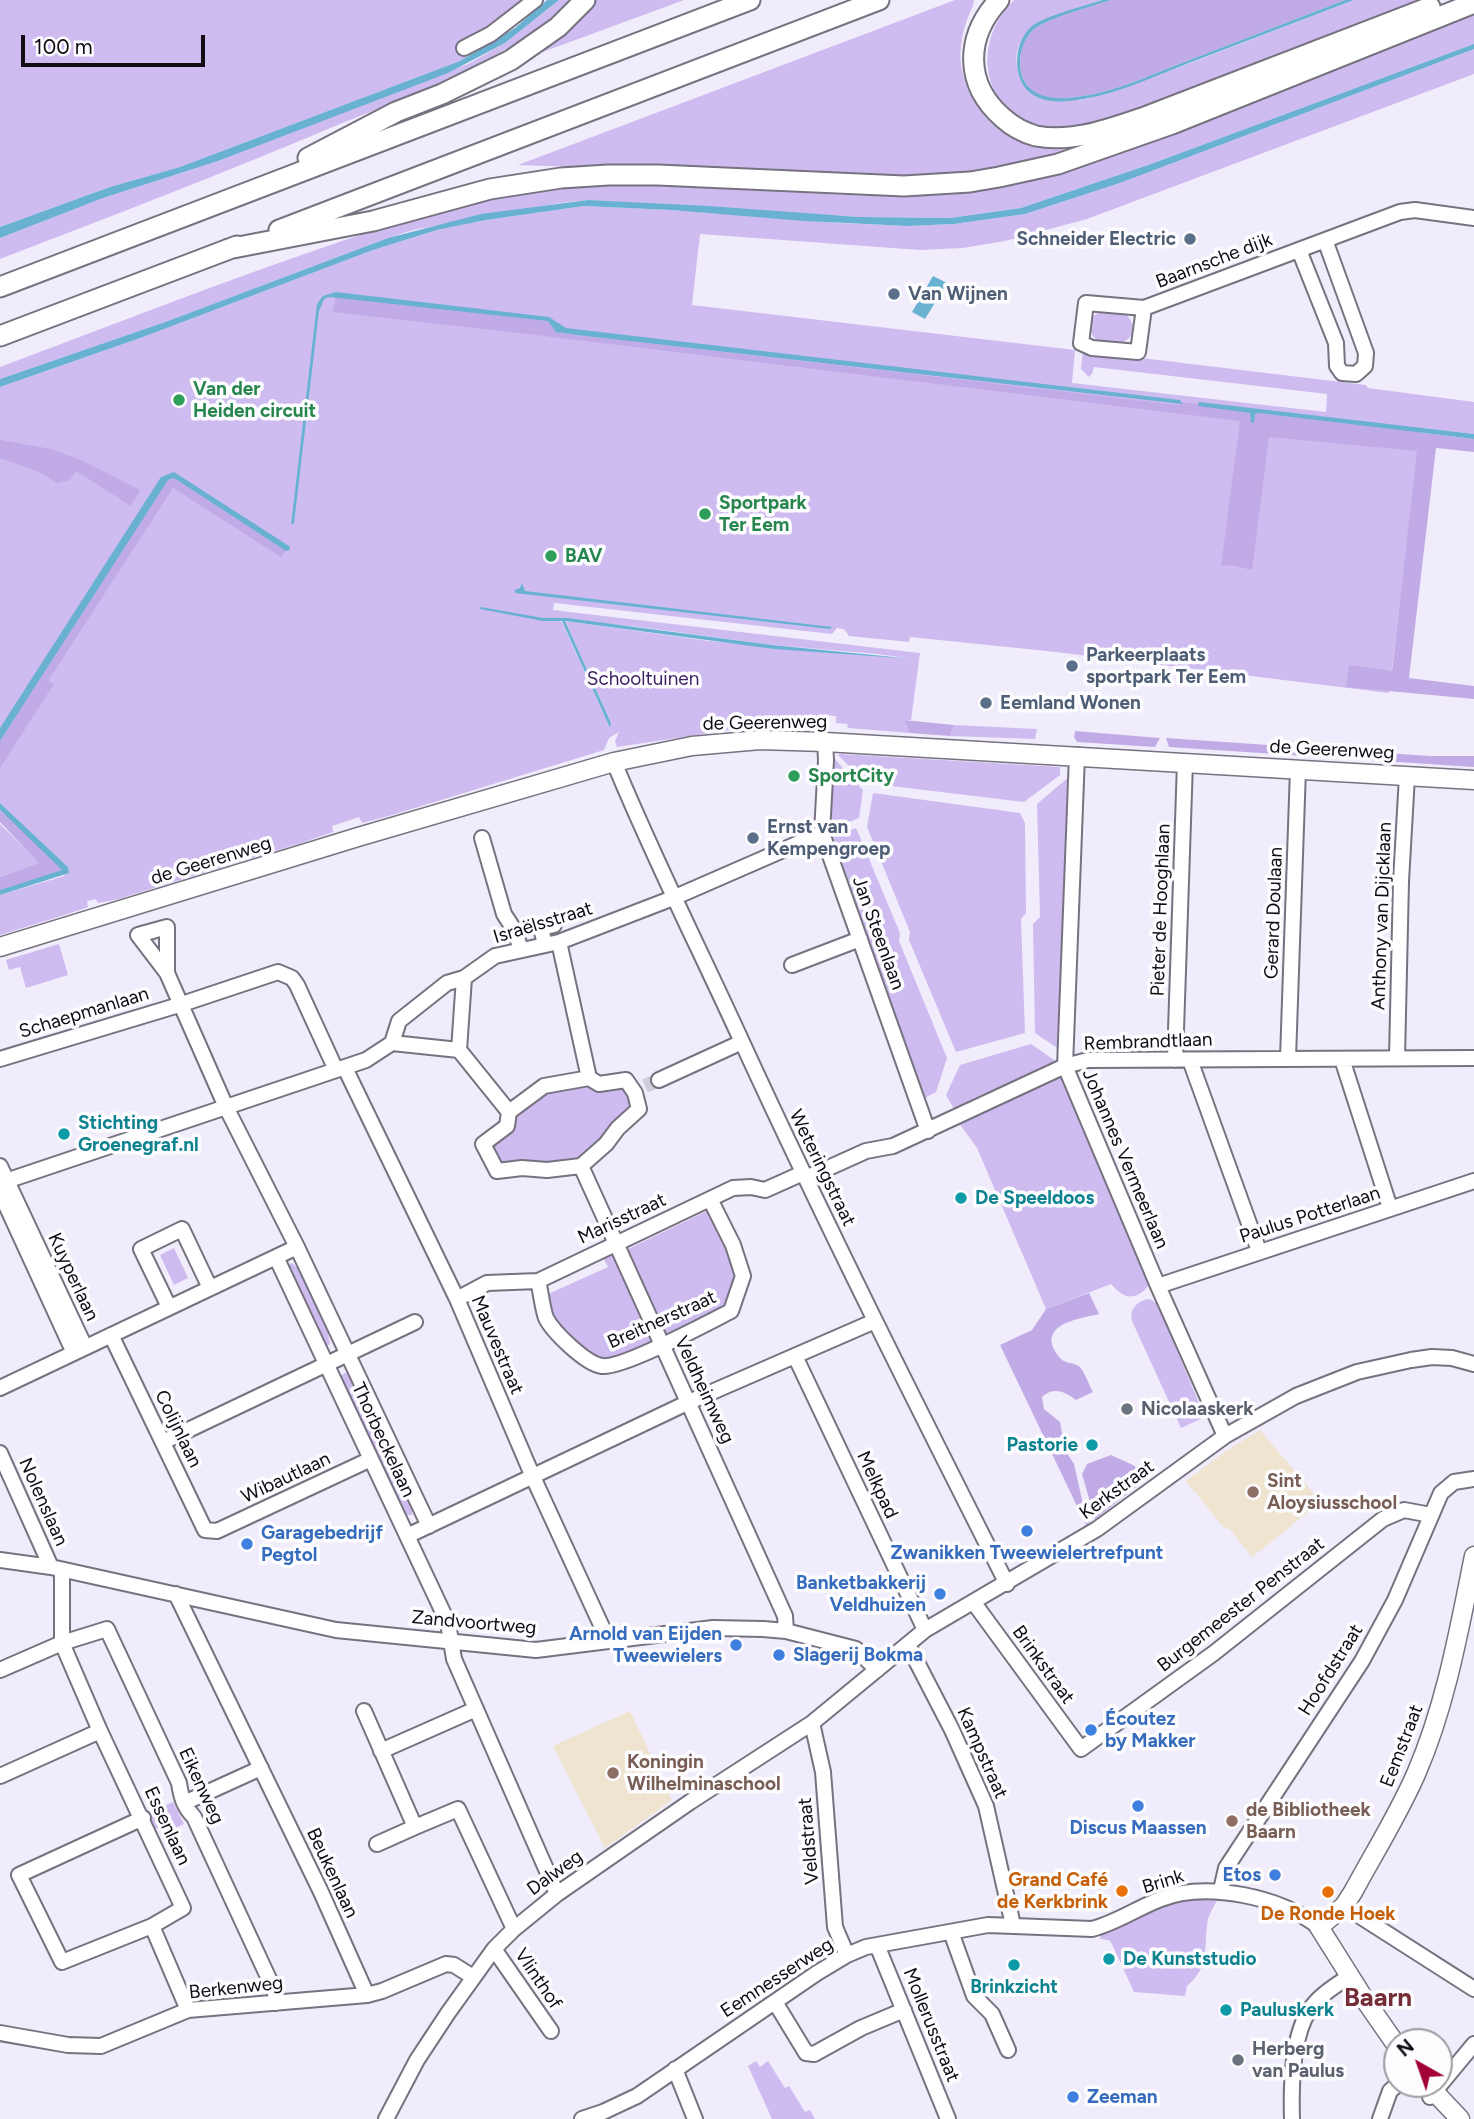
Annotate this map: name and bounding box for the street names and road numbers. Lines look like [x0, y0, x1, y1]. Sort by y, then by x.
street label: Baarnsche dijk [1153, 228, 1275, 294]
street label: de Geerenweg [702, 711, 828, 735]
street label: de Geerenweg [1269, 735, 1395, 765]
street label: Anthony van Dijcklaan [1367, 822, 1397, 1010]
street label: Pieter de Hooghlaan [1147, 823, 1175, 997]
street label: de Geerenweg [148, 832, 274, 890]
street label: Gerard Doulaan [1260, 847, 1288, 979]
street label: Jan Steenlaan [847, 873, 909, 993]
street label: Israëlsstraat [491, 897, 595, 949]
street label: Schaepmanlaan [16, 982, 152, 1044]
street label: Rembrandtlaan [1083, 1028, 1213, 1056]
street label: Johannes Vermeerlaan [1077, 1066, 1173, 1252]
street label: Weteringstraat [784, 1106, 860, 1230]
street label: Paulus Potterlaan [1237, 1182, 1383, 1248]
street label: Marisstraat [574, 1189, 670, 1249]
street label: Kuyperlaan [43, 1229, 103, 1325]
street label: Breitnerstraat [604, 1286, 720, 1354]
street label: Mauvestraat [466, 1292, 528, 1398]
street label: Veldheimweg [669, 1333, 739, 1447]
street label: Thorbeckelaan [346, 1379, 420, 1501]
street label: Colijnlaan [150, 1387, 206, 1471]
street label: Wibautlaan [238, 1448, 334, 1508]
street label: Melkpad [851, 1448, 903, 1522]
street label: Nolenslaan [13, 1454, 73, 1550]
street label: Kerkstraat [1075, 1455, 1159, 1525]
street label: Burgemeester Penstraat [1153, 1533, 1329, 1677]
street label: Zandvoortweg [411, 1606, 537, 1640]
street label: Hoofdstraat [1294, 1620, 1368, 1720]
street label: Brinkstraat [1007, 1621, 1079, 1709]
street label: Eemstraat [1376, 1701, 1428, 1791]
street label: Kampstraat [952, 1704, 1012, 1802]
street label: Eikenweg [173, 1744, 229, 1828]
street label: Essenlaan [139, 1783, 195, 1869]
street label: Veldstraat [794, 1797, 824, 1885]
street label: Beukenlaan [301, 1824, 363, 1922]
street label: Dalweg [523, 1845, 587, 1901]
street label: Brink [1139, 1865, 1187, 1899]
street label: Eemnesserweg [717, 1933, 837, 2023]
street label: Vlinthof [509, 1944, 567, 2014]
street label: Mollerusstraat [898, 1965, 964, 2085]
street label: Berkenweg [188, 1972, 284, 2004]

